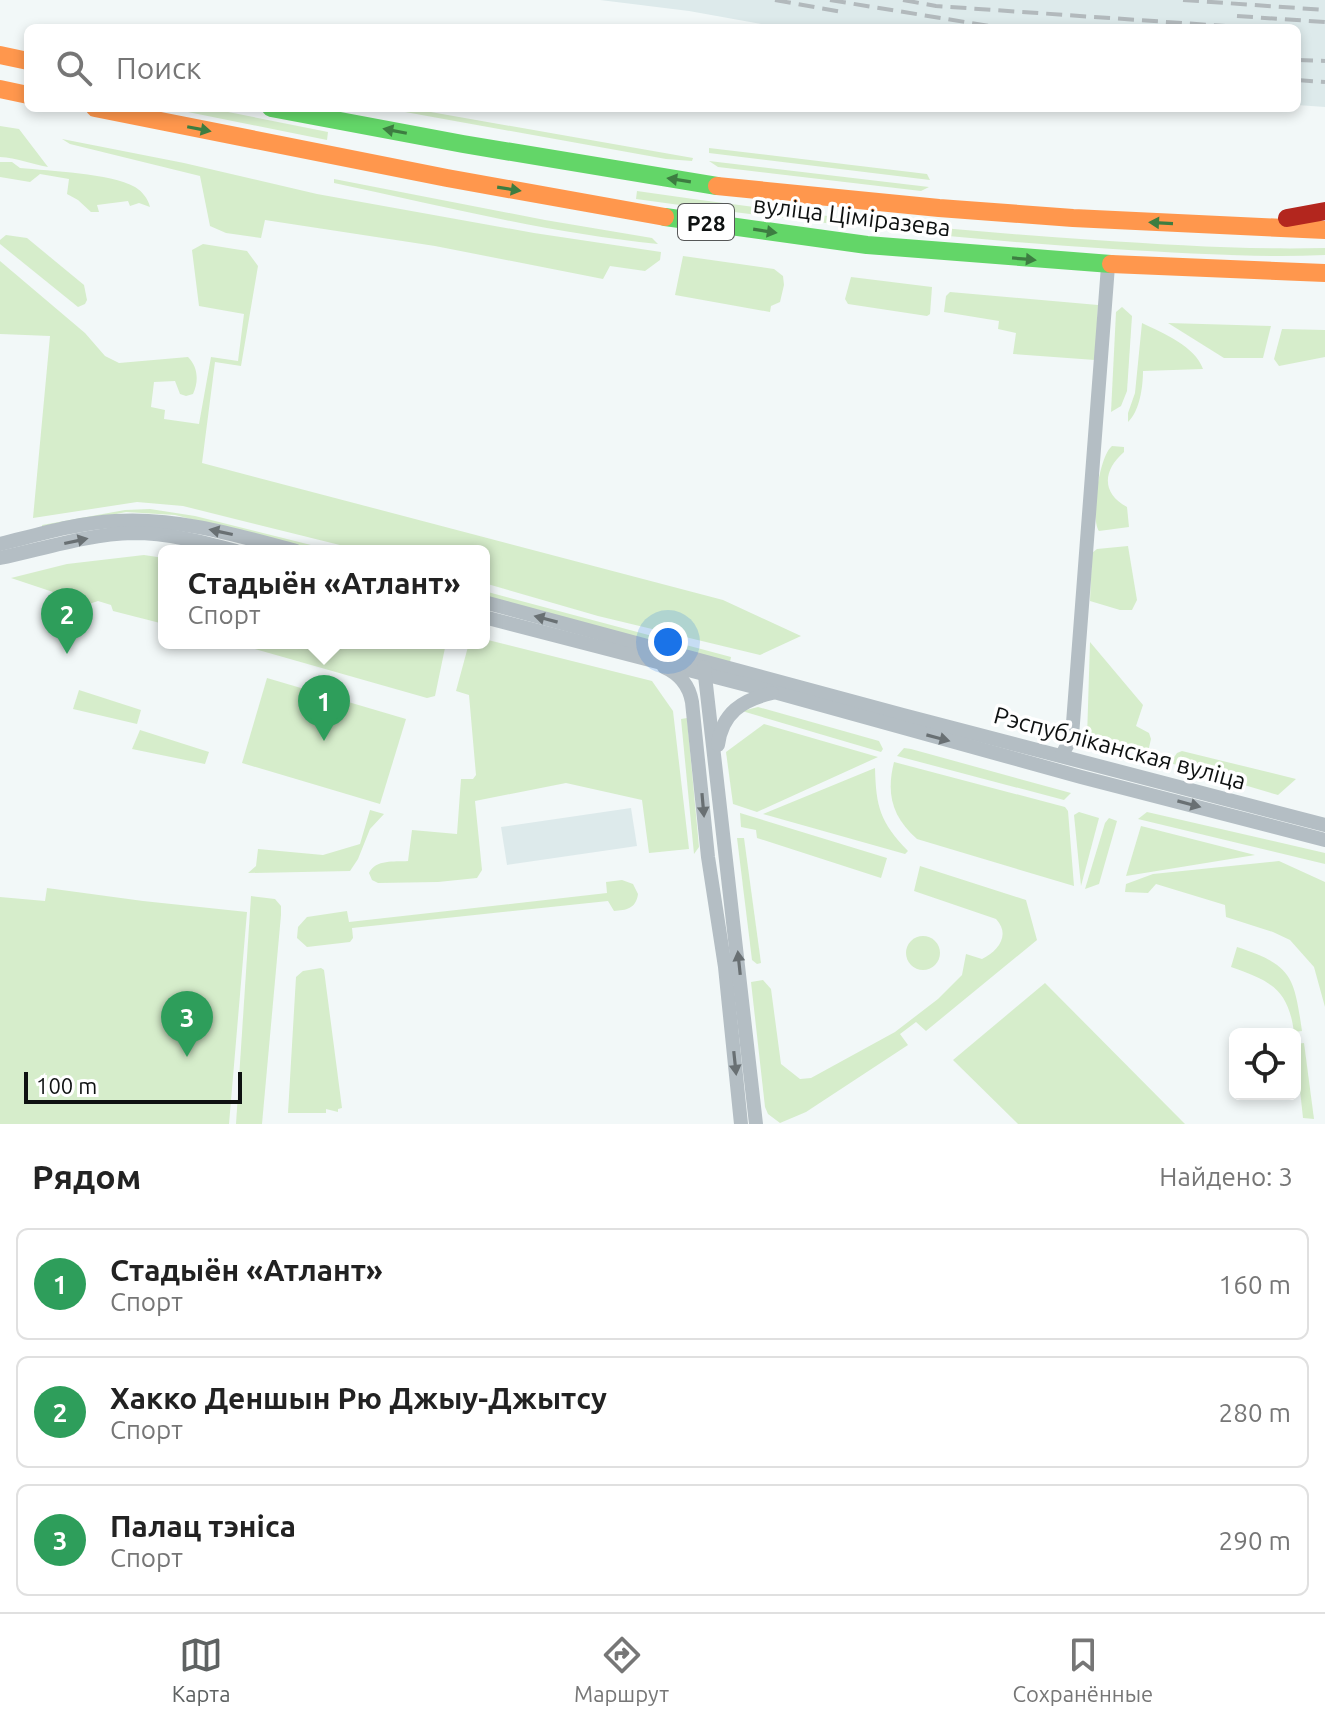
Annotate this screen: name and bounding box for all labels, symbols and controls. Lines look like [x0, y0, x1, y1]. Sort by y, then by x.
search box [24, 24, 1301, 112]
icon: search [52, 46, 96, 90]
text: Поиск [116, 51, 201, 85]
one-way arrow [186, 123, 211, 136]
one-way arrow [382, 125, 407, 137]
one-way arrow [666, 174, 691, 186]
one-way arrow [497, 184, 522, 196]
street label: вуліца Ціміразева [752, 190, 952, 242]
road number: Р28 [678, 204, 734, 240]
one-way arrow [1148, 216, 1173, 229]
one-way arrow [753, 225, 778, 238]
one-way arrow [1012, 253, 1037, 266]
one-way arrow [208, 525, 233, 538]
one-way arrow [64, 534, 89, 547]
popup [158, 545, 490, 649]
text: Стадыён «Атлант» [188, 566, 460, 600]
pin: 2 [41, 588, 93, 654]
text: Спорт [188, 600, 260, 629]
one-way arrow [534, 612, 559, 624]
your location [648, 622, 688, 662]
pin: 1 [298, 675, 350, 741]
street label: Рэспубліканская вуліца [991, 701, 1249, 795]
one-way arrow [927, 732, 951, 745]
one-way arrow [697, 793, 710, 818]
one-way arrow [1177, 799, 1202, 811]
one-way arrow [732, 950, 745, 975]
pin: 3 [161, 991, 213, 1057]
map controls [1229, 1028, 1301, 1100]
button: locate [1229, 1028, 1301, 1100]
one-way arrow [729, 1051, 742, 1076]
scale bar [24, 1068, 242, 1104]
text: 100 m [36, 1073, 97, 1098]
text: Рядом [32, 1157, 141, 1195]
text: Найдено: 3 [1159, 1162, 1293, 1191]
text: Стадыён «Атлант» [110, 1253, 383, 1287]
text: 1 [53, 1270, 67, 1299]
text: 160 m [1219, 1270, 1291, 1299]
text: Спорт [110, 1287, 183, 1316]
text: Хакко Деншын Рю Джыу-Джытсу [110, 1381, 607, 1415]
text: 2 [53, 1398, 67, 1427]
text: 280 m [1219, 1398, 1291, 1427]
text: Спорт [110, 1415, 183, 1444]
text: Палац тэніса [110, 1509, 296, 1543]
text: 3 [53, 1526, 67, 1555]
text: 290 m [1219, 1526, 1291, 1555]
text: Спорт [110, 1543, 183, 1572]
tab: Карта [172, 1633, 230, 1706]
tab: Маршрут [574, 1633, 669, 1706]
tab: Сохранённые [1013, 1633, 1153, 1706]

